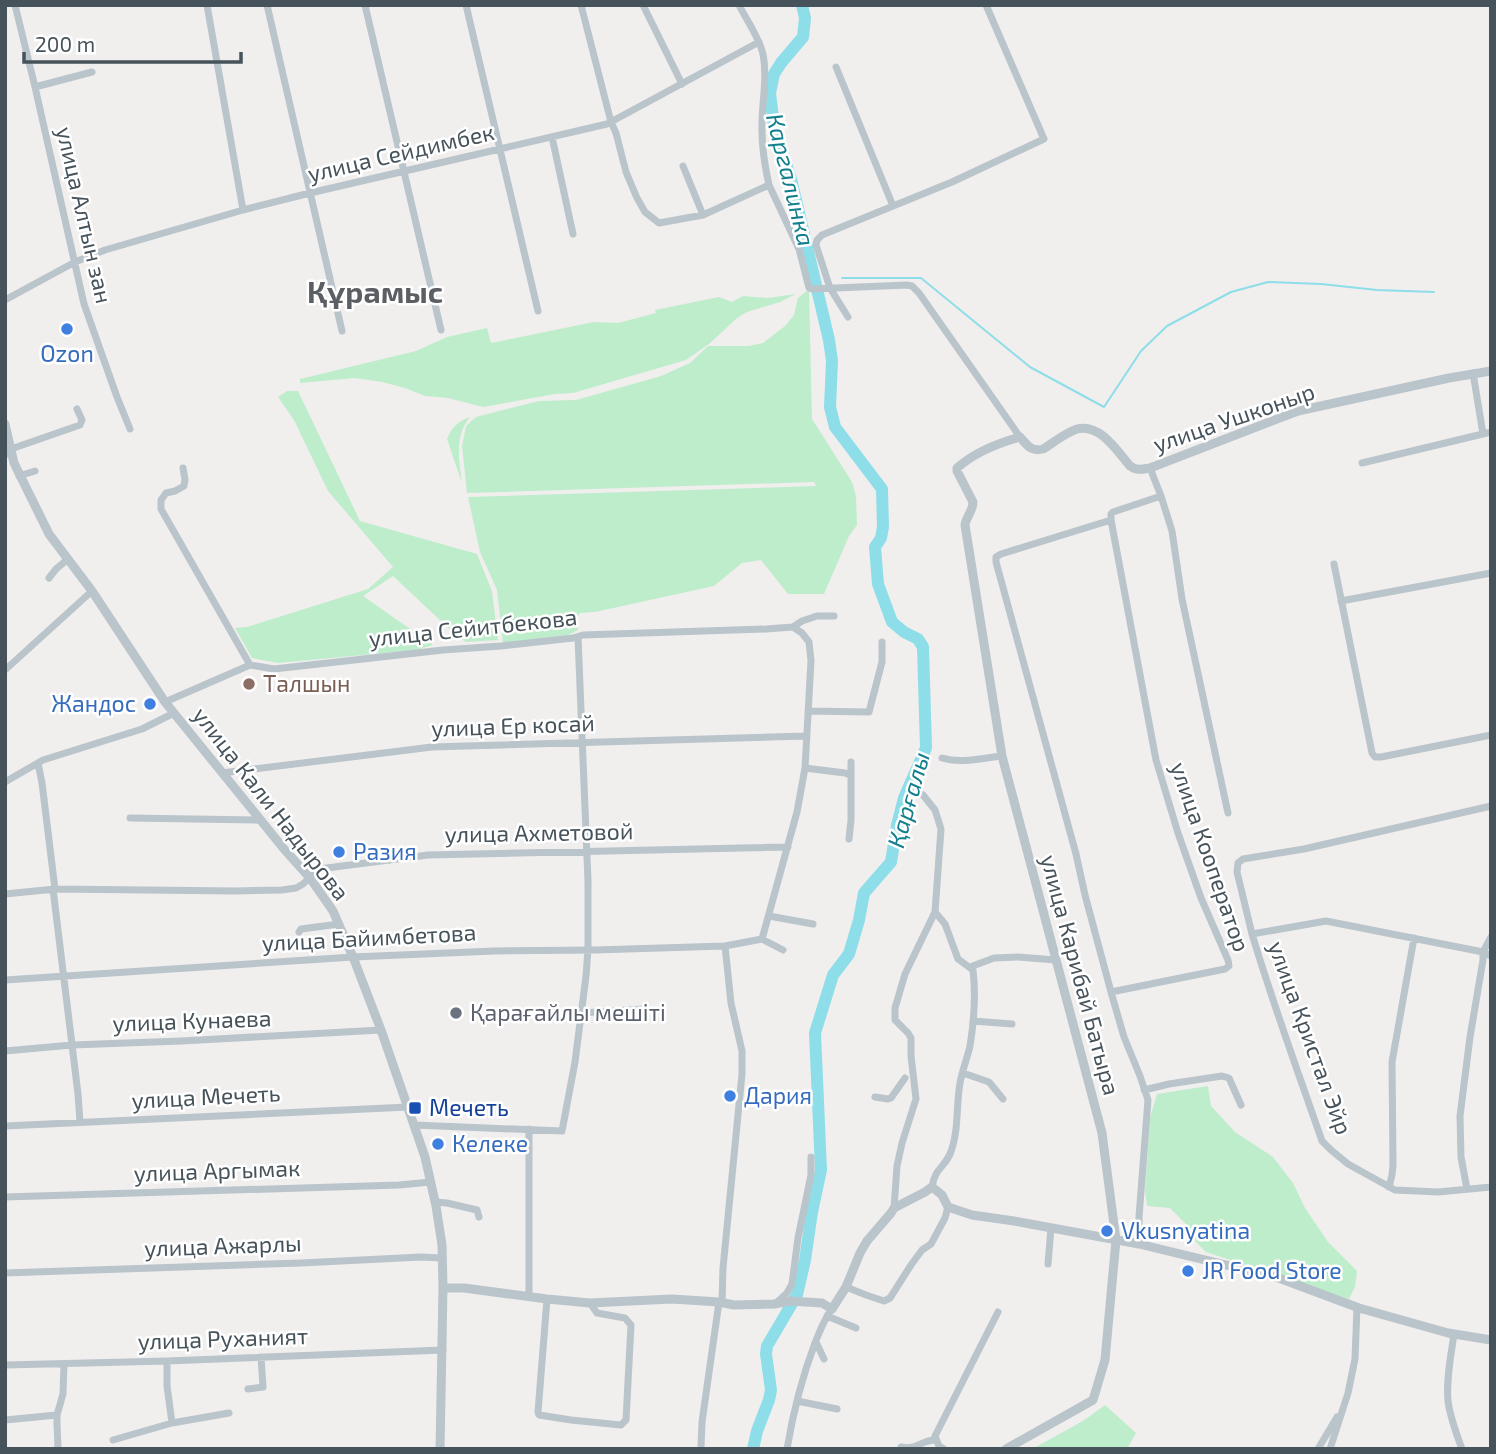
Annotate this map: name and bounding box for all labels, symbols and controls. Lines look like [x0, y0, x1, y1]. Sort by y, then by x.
scale bar [24, 21, 242, 65]
text: 200 m [35, 31, 95, 56]
water label: Каргалинка [761, 110, 822, 249]
street label: улица Сейдимбек [305, 117, 497, 188]
street label: улица Алтын зан [50, 124, 119, 306]
district label: Құрамыс [307, 273, 443, 309]
marker: Ozon [59, 321, 75, 337]
place label: Ozon [40, 339, 94, 367]
street label: улица Ушконыр [1149, 376, 1318, 459]
street label: улица Сейитбекова [367, 602, 579, 653]
place label: Талшын [263, 669, 351, 697]
marker: Талшын [241, 676, 257, 692]
place label: Жандос [51, 689, 136, 717]
marker: Жандос [142, 696, 158, 712]
street label: улица Кали Надырова [187, 701, 356, 906]
street label: улица Ер косай [431, 708, 595, 743]
water label: Қарғалы [880, 748, 935, 851]
street label: улица Кооператор [1164, 758, 1257, 955]
street label: улица Ахметовой [444, 816, 634, 849]
place label: Разия [353, 837, 417, 865]
marker: Разия [331, 844, 347, 860]
street label: улица Карибай Батыра [1034, 851, 1127, 1098]
street label: улица Байимбетова [261, 917, 477, 958]
street label: улица Кристал Эйр [1262, 937, 1359, 1138]
place label: Қарағайлы мешіті [470, 998, 666, 1026]
street label: улица Кунаева [112, 1003, 272, 1038]
marker: Қарағайлы мешіті [448, 1005, 464, 1021]
street label: улица Мечеть [131, 1078, 281, 1115]
place label: Дария [744, 1081, 812, 1109]
marker: Дария [722, 1088, 738, 1104]
place label: Мечеть [429, 1093, 509, 1121]
marker: Мечеть [407, 1100, 423, 1116]
place label: Келеке [452, 1129, 528, 1157]
marker: Келеке [430, 1136, 446, 1152]
street label: улица Аргымак [133, 1153, 301, 1188]
place label: Vkusnyatina [1121, 1216, 1250, 1244]
marker: Vkusnyatina [1099, 1223, 1115, 1239]
street label: улица Ажарлы [144, 1228, 302, 1263]
place label: JR Food Store [1202, 1256, 1342, 1284]
marker: JR Food Store [1180, 1263, 1196, 1279]
street label: улица Руханият [137, 1321, 309, 1356]

